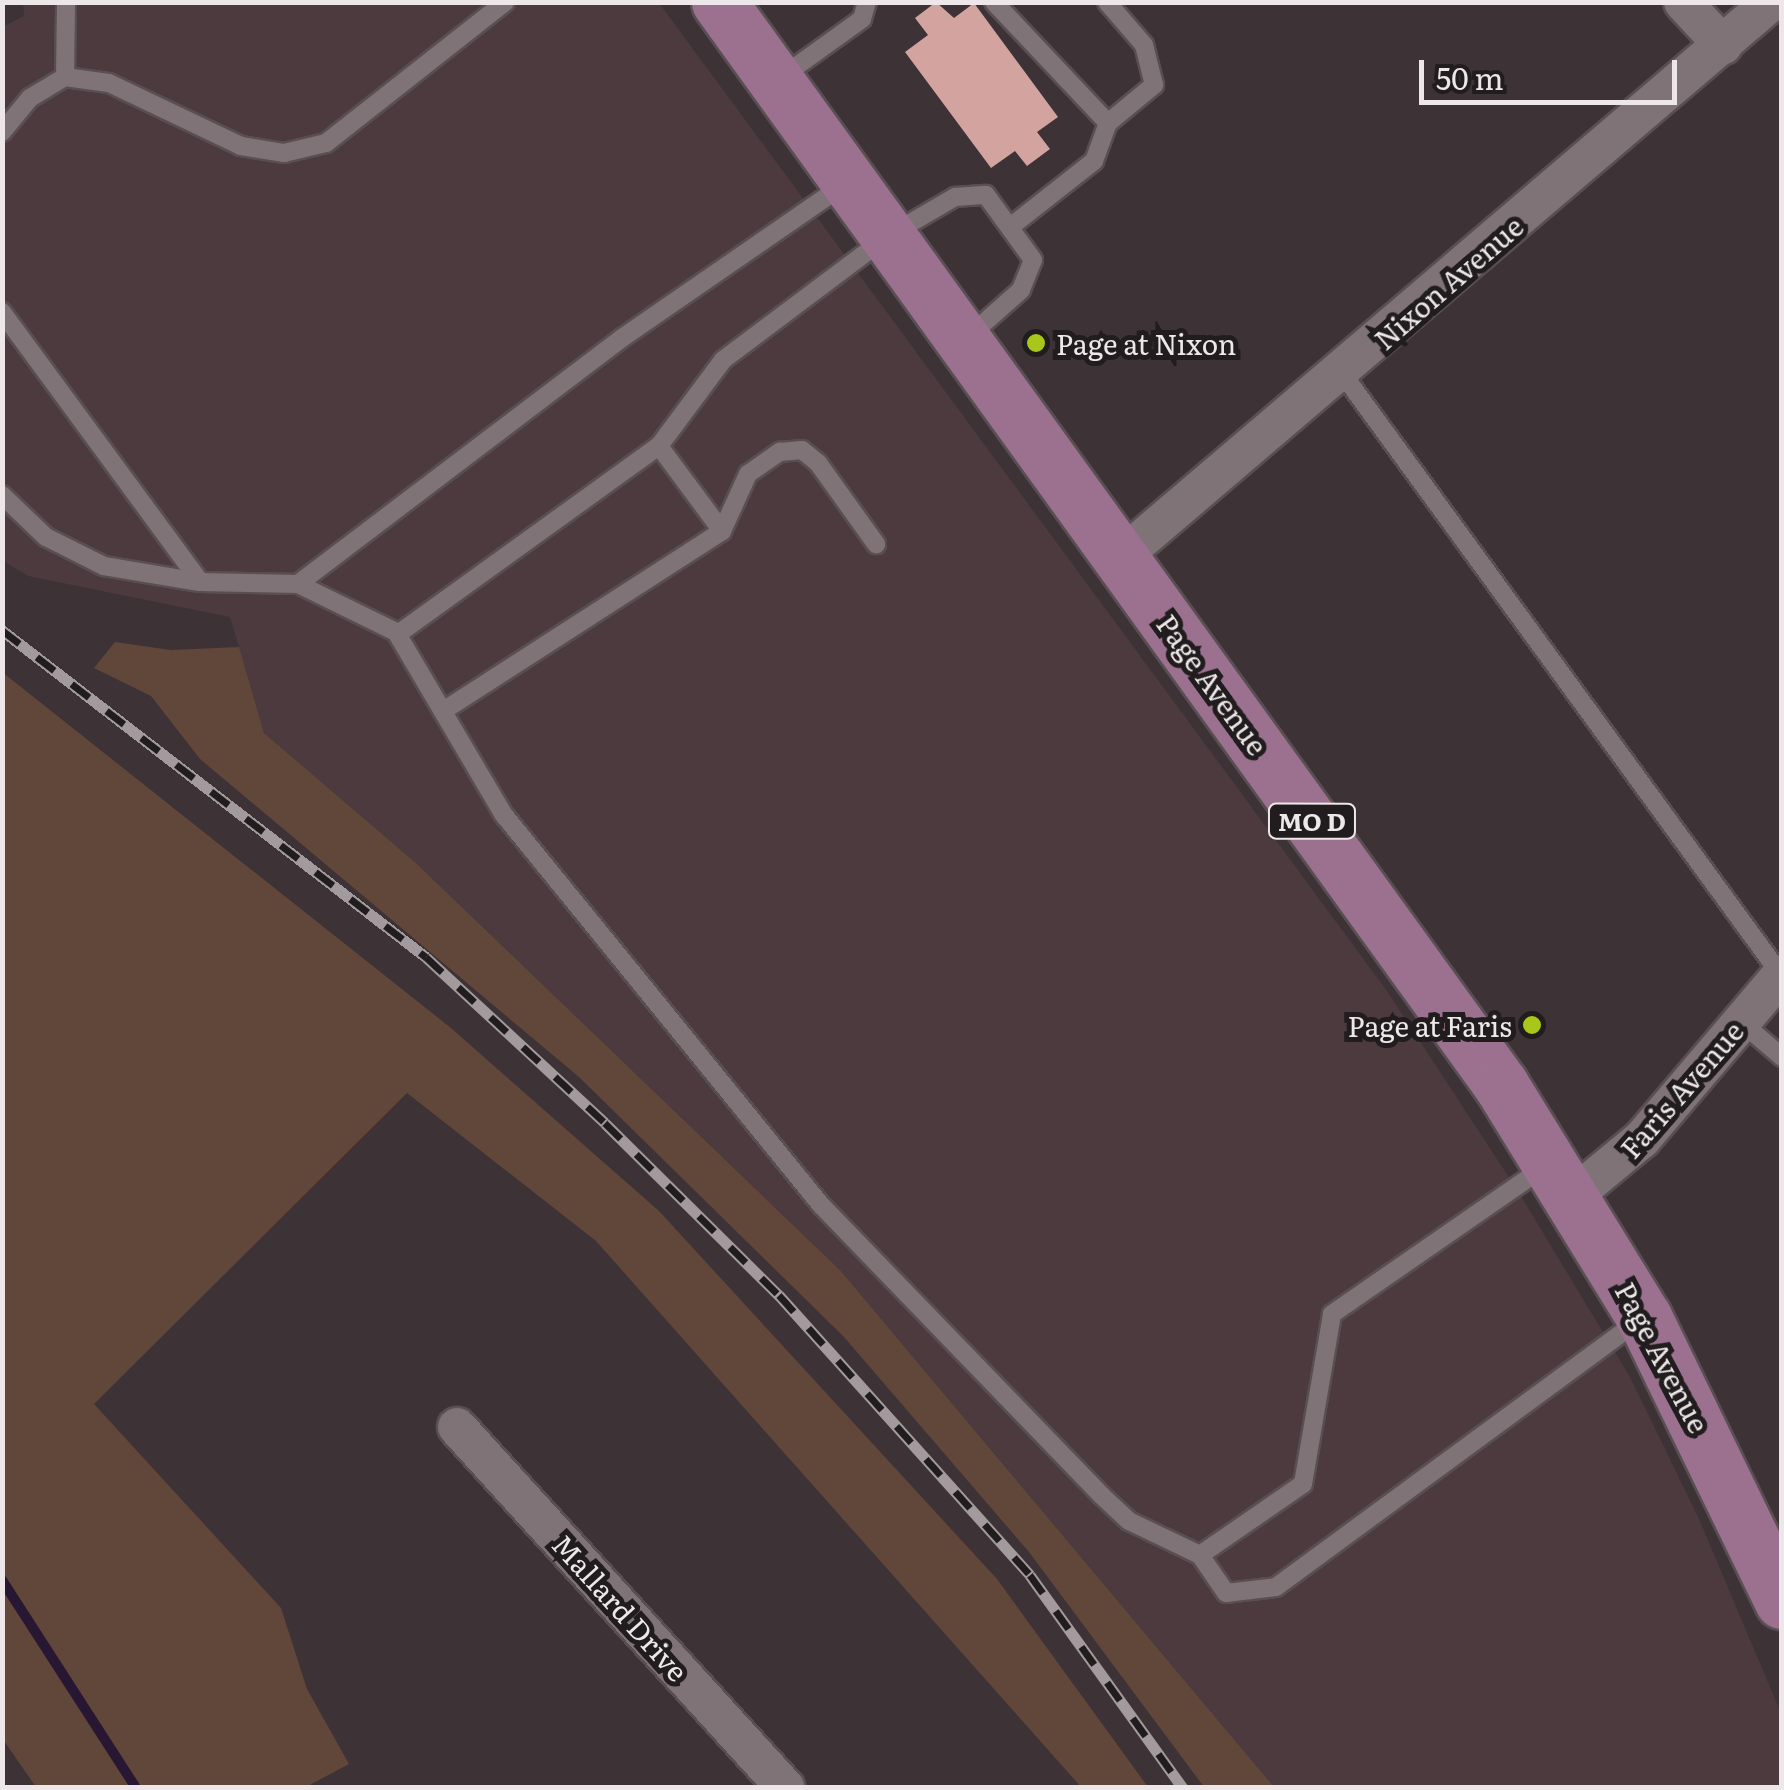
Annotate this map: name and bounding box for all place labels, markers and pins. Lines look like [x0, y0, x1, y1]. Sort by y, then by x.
place label: Page at Nixon [1056, 326, 1236, 360]
marker: Page at Nixon [1025, 332, 1047, 354]
place label: Page at Faris [1348, 1008, 1512, 1042]
marker: Page at Faris [1521, 1014, 1543, 1036]

